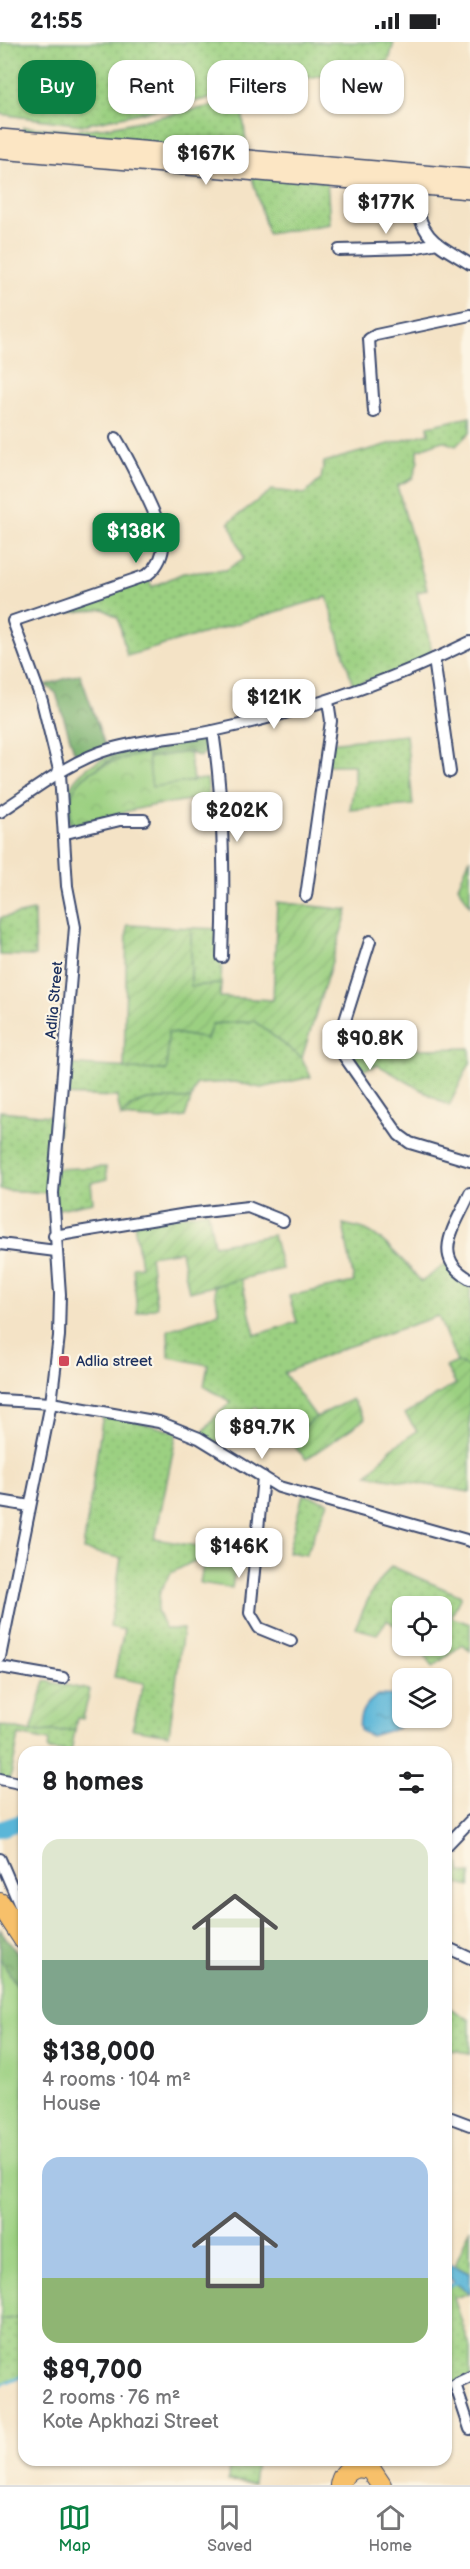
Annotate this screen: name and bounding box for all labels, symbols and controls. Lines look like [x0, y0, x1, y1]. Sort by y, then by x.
text: 21:55 [30, 8, 83, 35]
chip: Buy [18, 60, 96, 114]
chip: Rent [108, 60, 195, 114]
chip: Filters [207, 60, 308, 114]
chip: New [320, 60, 404, 114]
pin: $167K [164, 135, 248, 186]
text: $167K [177, 142, 235, 166]
pin: $177K [344, 184, 428, 235]
text: $177K [357, 191, 415, 215]
pin: $138K [94, 513, 178, 564]
text: $138K [107, 520, 165, 544]
pin: $121K [232, 679, 316, 730]
text: $121K [246, 686, 302, 710]
pin: $202K [195, 792, 279, 843]
text: $202K [206, 799, 268, 823]
street label: Adlia Street [42, 960, 67, 1040]
pin: $90.8K [321, 1020, 419, 1071]
text: $90.8K [336, 1027, 404, 1051]
place label: Adlia street [76, 1352, 153, 1371]
marker: Adlia street [57, 1354, 71, 1368]
pin: $89.7K [213, 1409, 311, 1460]
text: $89.7K [229, 1416, 295, 1440]
pin: $146K [197, 1528, 281, 1579]
text: $146K [209, 1535, 269, 1559]
map controls [392, 1596, 452, 1728]
button: locate [392, 1596, 452, 1656]
button: layers [392, 1668, 452, 1728]
icon: filters [395, 1766, 428, 1799]
text: 8 homes [42, 1767, 144, 1798]
icon: home [181, 1878, 289, 1986]
text: $138,000 [42, 2037, 155, 2068]
text: 4 rooms · 104 m² [42, 2068, 191, 2092]
text: House [42, 2092, 101, 2116]
icon: home [181, 2196, 289, 2304]
text: $89,700 [42, 2355, 143, 2386]
text: 2 rooms · 76 m² [42, 2386, 180, 2410]
text: Kote Apkhazi Street [42, 2410, 219, 2434]
tab: Map [58, 2501, 91, 2556]
tab: Saved [207, 2501, 252, 2556]
tab: Home [368, 2501, 412, 2556]

